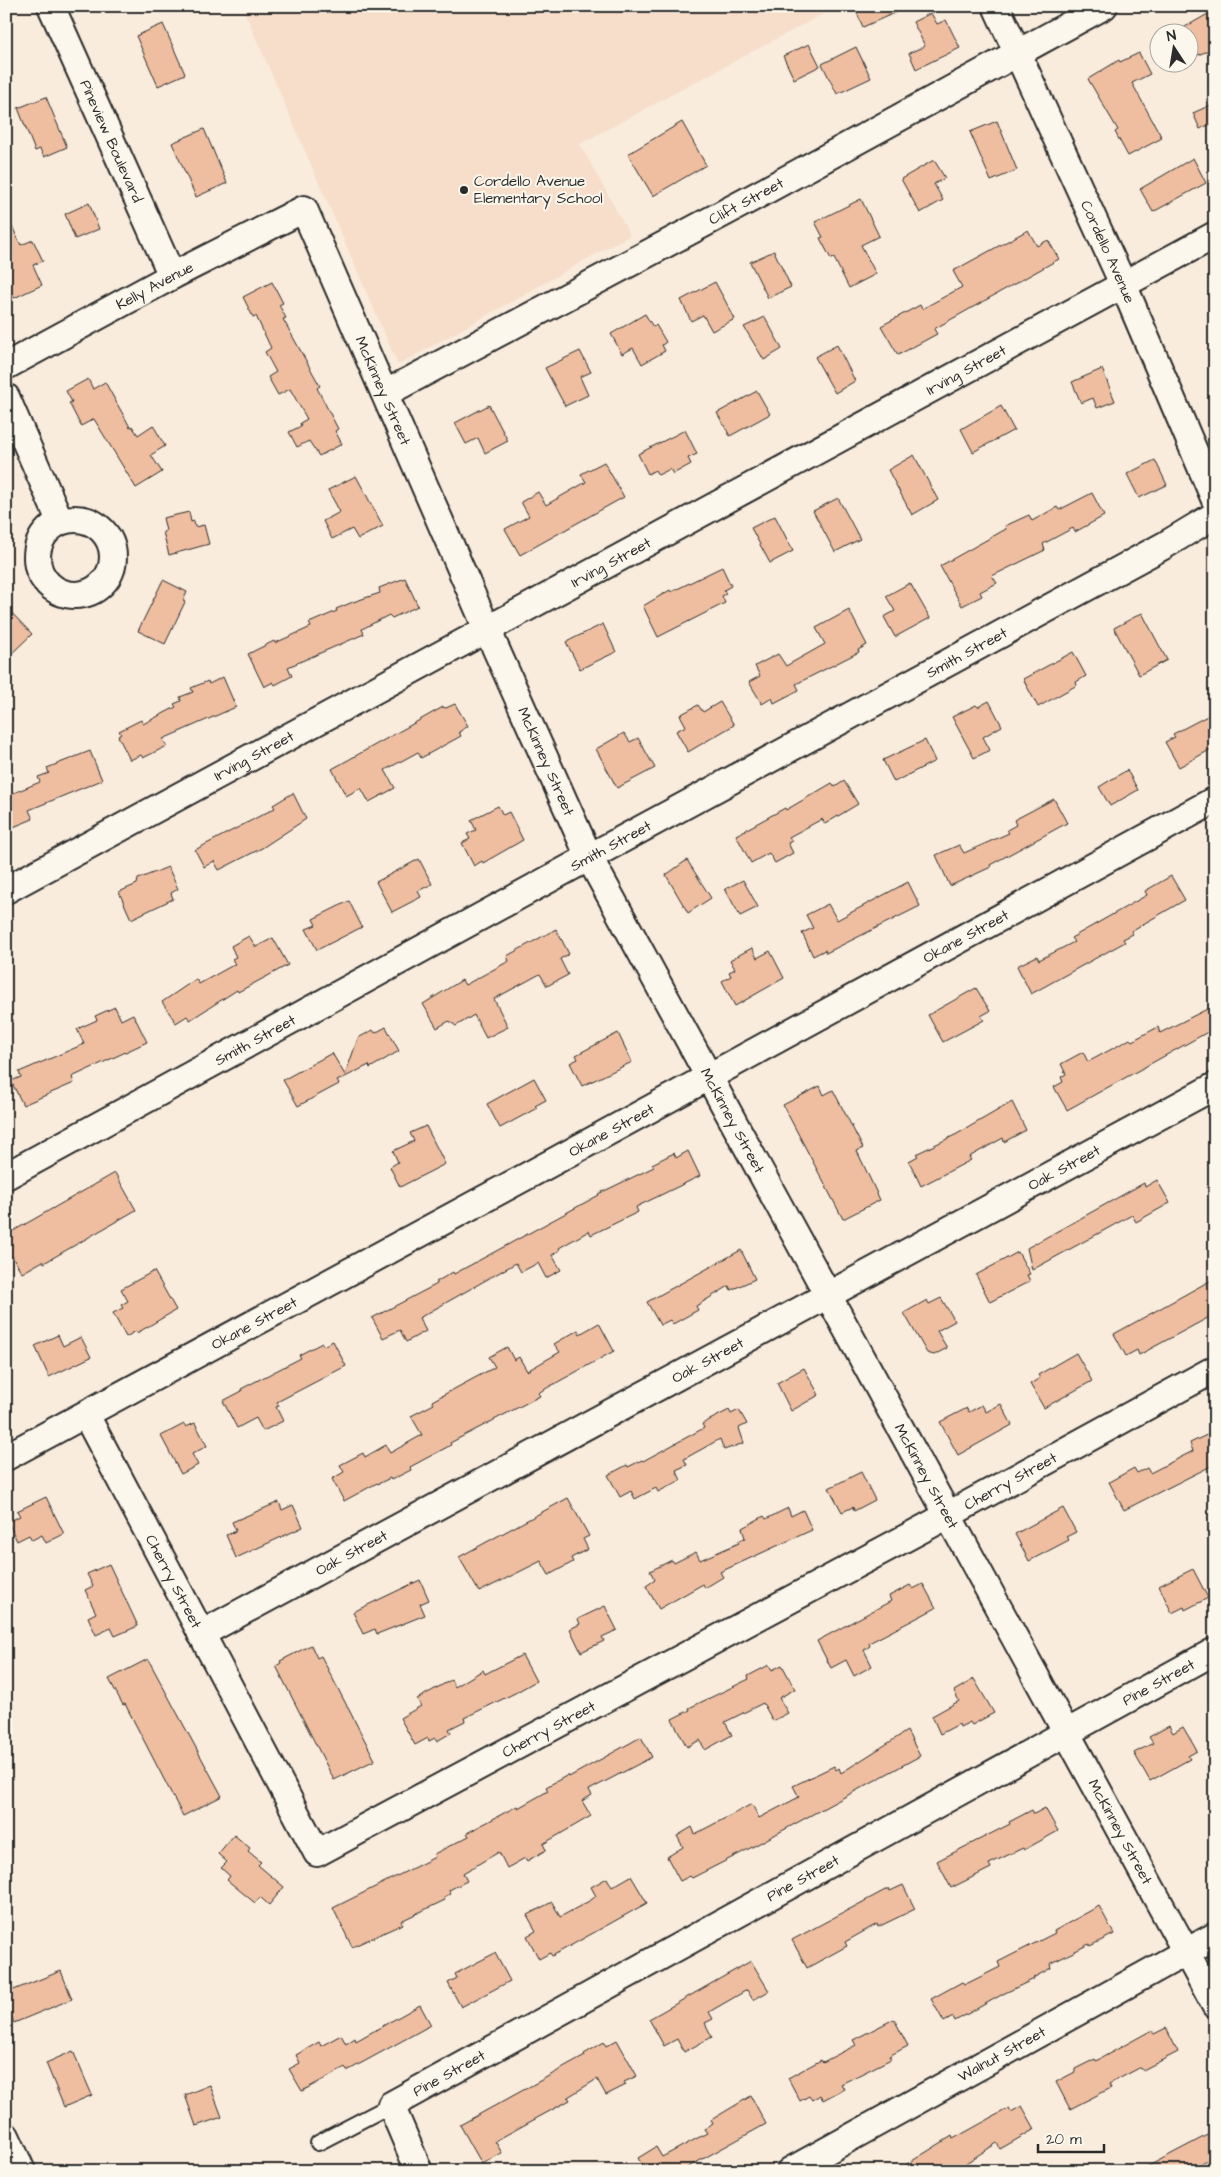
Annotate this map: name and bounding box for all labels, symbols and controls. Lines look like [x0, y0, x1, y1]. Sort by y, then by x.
north arrow [1148, 22, 1198, 72]
text: N [1165, 26, 1178, 47]
street label: Pineview Boulevard [74, 77, 148, 206]
place label: Cordello Avenue Elementary School [474, 171, 603, 210]
street label: Clift Street [705, 173, 788, 230]
marker: Cordello Avenue Elementary School [458, 184, 470, 196]
street label: Cordello Avenue [1075, 197, 1140, 307]
street label: Kelly Avenue [112, 257, 197, 315]
street label: McKinney Street [350, 333, 416, 449]
street label: Irving Street [923, 340, 1010, 401]
street label: Irving Street [567, 532, 655, 593]
street label: Smith Street [923, 622, 1011, 684]
street label: McKinney Street [512, 704, 579, 819]
street label: Irving Street [210, 726, 298, 786]
street label: Smith Street [567, 815, 655, 877]
street label: Okane Street [919, 905, 1013, 969]
street label: Smith Street [211, 1010, 300, 1071]
street label: McKinney Street [695, 1064, 770, 1177]
street label: Okane Street [565, 1099, 658, 1163]
street label: Oak Street [1024, 1140, 1104, 1196]
street label: Okane Street [208, 1292, 301, 1355]
street label: Oak Street [668, 1333, 748, 1389]
street label: McKinney Street [889, 1420, 963, 1533]
street label: Cherry Street [960, 1447, 1061, 1515]
street label: Oak Street [312, 1525, 392, 1581]
street label: Cherry Street [140, 1531, 207, 1632]
street label: Pine Street [1119, 1654, 1199, 1711]
street label: Cherry Street [498, 1696, 599, 1763]
street label: McKinney Street [1083, 1776, 1157, 1888]
street label: Pine Street [763, 1850, 843, 1907]
street label: Walnut Street [954, 2022, 1050, 2087]
street label: Pine Street [409, 2045, 489, 2102]
scale bar [1038, 2122, 1105, 2154]
text: 20 m [1046, 2129, 1082, 2150]

